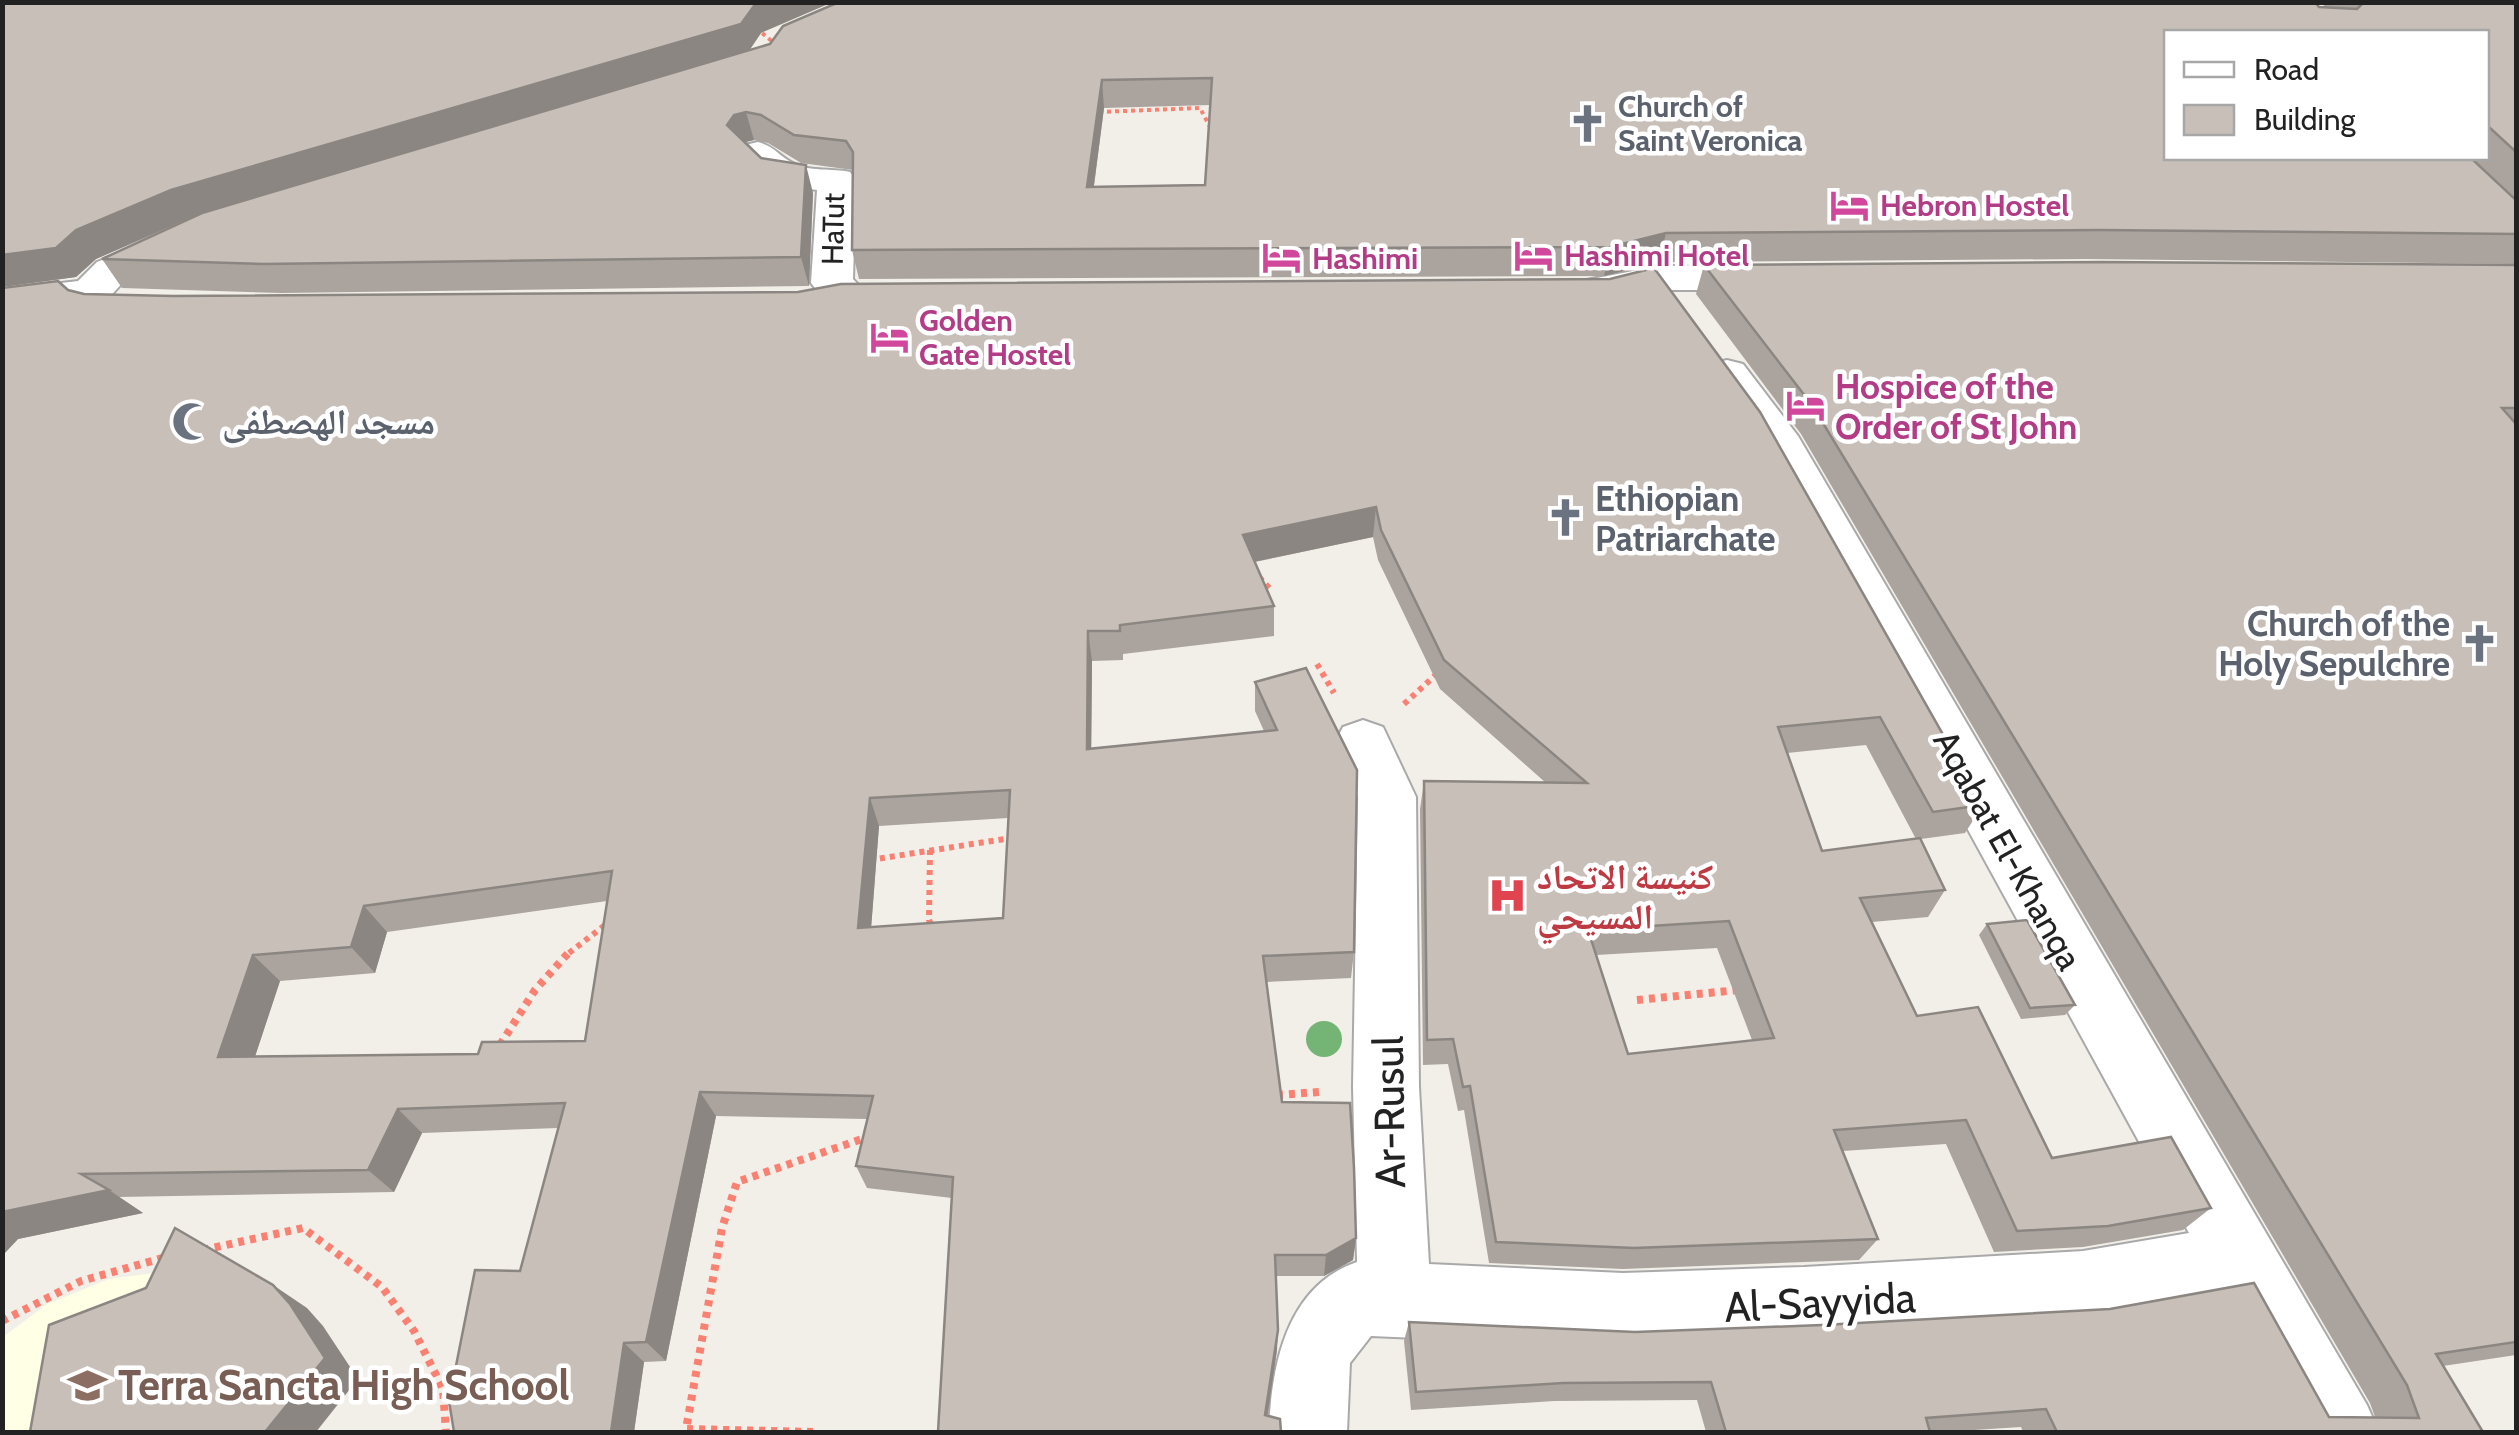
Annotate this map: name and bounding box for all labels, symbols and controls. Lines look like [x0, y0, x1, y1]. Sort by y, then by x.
legend [2164, 30, 2489, 160]
text: Road [2254, 51, 2319, 88]
place label: Church of Saint Veronica [1618, 88, 1803, 159]
text: Building [2254, 101, 2357, 138]
church icon: Church of Saint Veronica [1567, 102, 1609, 144]
hotel icon: Hebron Hostel [1829, 184, 1871, 226]
place label: Hebron Hostel [1880, 187, 2069, 224]
street label: HaTut [814, 193, 852, 265]
hotel icon: Hashimi Hotel [1513, 234, 1555, 276]
hotel icon: Hashimi [1261, 237, 1303, 279]
place label: Hashimi Hotel [1564, 237, 1749, 274]
place label: Hashimi [1312, 240, 1418, 277]
place label: Golden Gate Hostel [919, 302, 1071, 373]
hotel icon: Golden Gate Hostel [868, 316, 910, 358]
place label: Hospice of the Order of St John [1835, 365, 2077, 448]
hotel icon: Hospice of the Order of St John [1784, 385, 1826, 427]
mosque icon: مسجد الهصطفى [171, 400, 213, 442]
place label: مسجد الهصطفى [222, 400, 435, 444]
place label: Ethiopian Patriarchate [1595, 477, 1776, 560]
church icon: Ethiopian Patriarchate [1544, 497, 1586, 539]
place label: Church of the Holy Sepulchre [2218, 602, 2450, 685]
church icon: Church of the Holy Sepulchre [2459, 622, 2501, 664]
street label: Aqabat El-Khanqa [1924, 723, 2092, 977]
place label: كنيسة الاتحاد المسيحي [1537, 855, 1713, 944]
hospital icon: كنيسة الاتحاد المسيحي [1486, 875, 1528, 917]
street label: Ar-Rusul [1362, 1035, 1416, 1189]
street label: Al-Sayyida [1723, 1271, 1917, 1333]
place label: Terra Sancta High School [118, 1359, 570, 1411]
school or university icon: Terra Sancta High School [67, 1364, 109, 1406]

